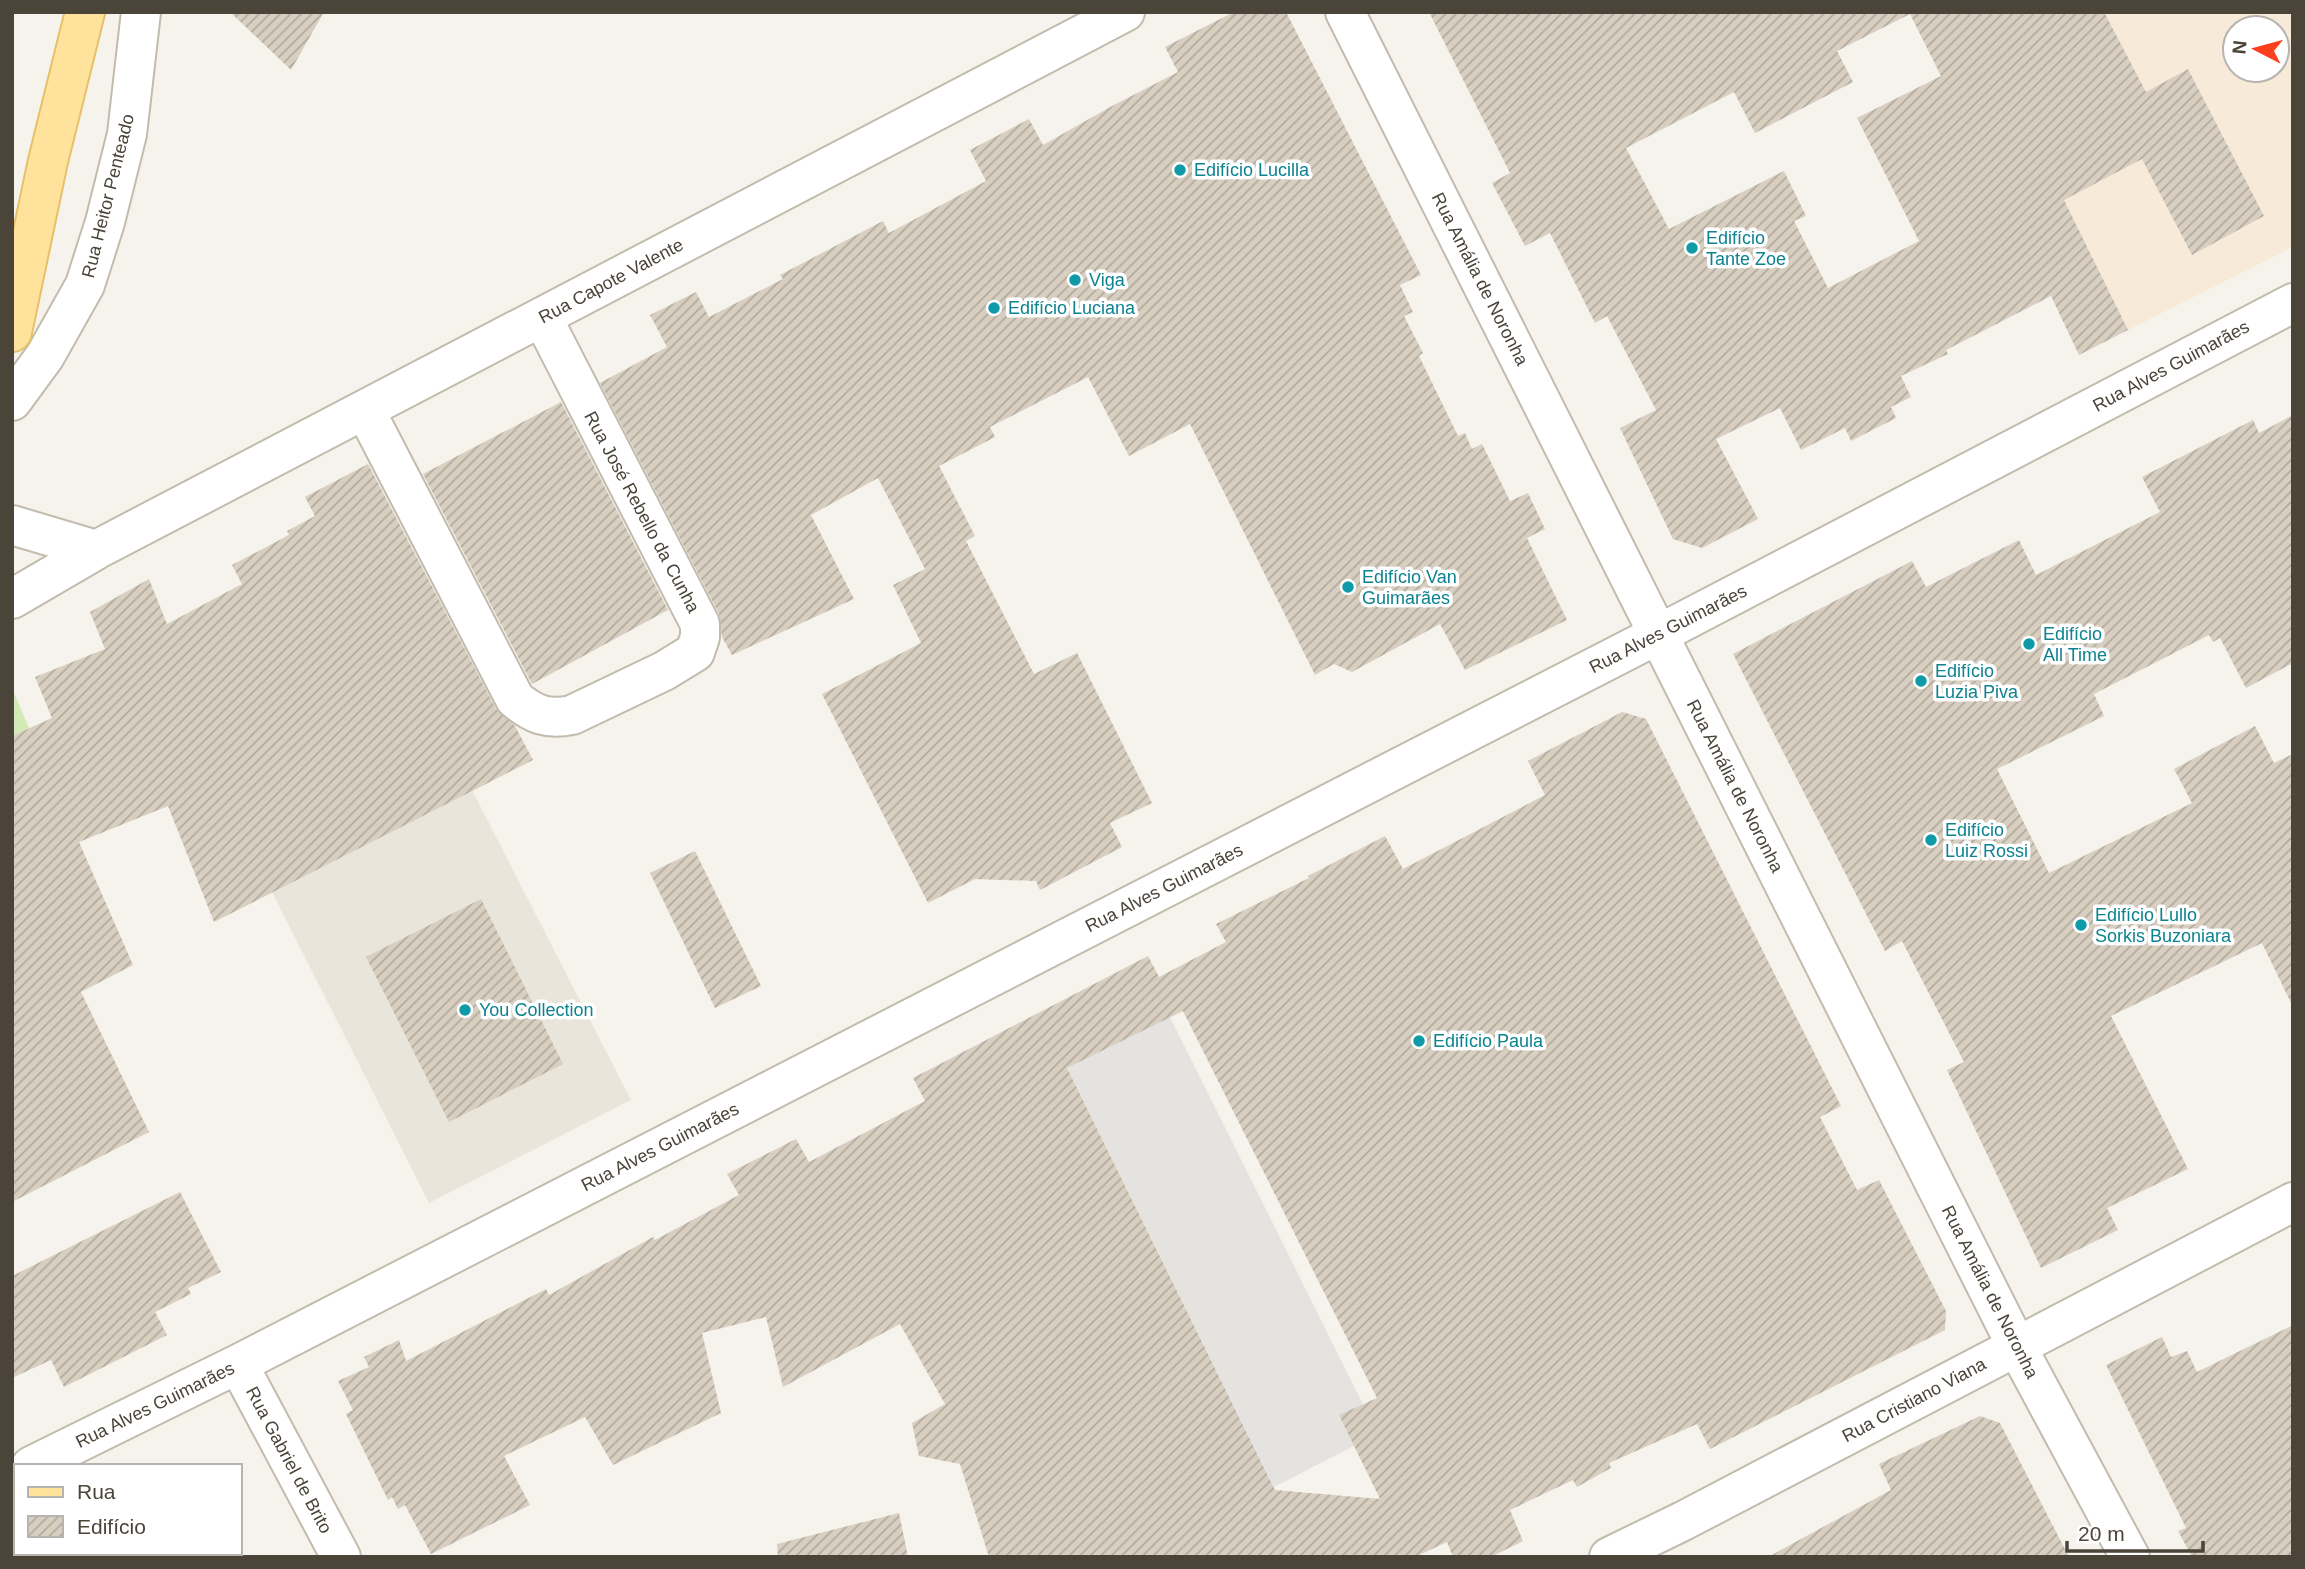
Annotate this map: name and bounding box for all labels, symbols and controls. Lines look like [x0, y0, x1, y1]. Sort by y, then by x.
north arrow [2221, 14, 2291, 84]
text: N [2228, 39, 2251, 55]
street label: Rua Heitor Penteado [78, 112, 138, 280]
place label: Edifício Lucilla [1194, 160, 1310, 180]
marker: Edifício Lucilla [1172, 162, 1188, 178]
street label: Rua Amália de Noronha [1428, 189, 1533, 370]
place label: Edifício Tante Zoe [1706, 228, 1786, 269]
street label: Rua Capote Valente [535, 234, 687, 328]
marker: Edifício Tante Zoe [1684, 240, 1700, 256]
place label: Viga [1089, 270, 1126, 290]
marker: Viga [1067, 272, 1083, 288]
place label: Edifício Luciana [1008, 298, 1136, 318]
marker: Edifício Luciana [986, 300, 1002, 316]
street label: Rua Alves Guimarães [2089, 316, 2253, 416]
street label: Rua José Rebello da Cunha [580, 408, 704, 617]
place label: Edifício Van Guimarães [1362, 567, 1457, 608]
marker: Edifício Van Guimarães [1340, 579, 1356, 595]
street label: Rua Alves Guimarães [1586, 581, 1750, 677]
place label: Edifício All Time [2043, 624, 2107, 665]
marker: Edifício All Time [2021, 636, 2037, 652]
place label: Edifício Luzia Piva [1935, 661, 2019, 702]
marker: Edifício Luzia Piva [1913, 673, 1929, 689]
street label: Rua Amália de Noronha [1683, 696, 1788, 877]
place label: Edifício Luiz Rossi [1945, 820, 2028, 861]
marker: Edifício Luiz Rossi [1923, 832, 1939, 848]
street label: Rua Alves Guimarães [1082, 840, 1246, 936]
place label: Edifício Lullo Sorkis Buzoniara [2095, 905, 2232, 946]
marker: Edifício Lullo Sorkis Buzoniara [2073, 917, 2089, 933]
place label: You Collection [479, 1000, 593, 1020]
marker: You Collection [457, 1002, 473, 1018]
place label: Edifício Paula [1433, 1031, 1544, 1051]
marker: Edifício Paula [1411, 1033, 1427, 1049]
street label: Rua Alves Guimarães [578, 1099, 742, 1195]
street label: Rua Amália de Noronha [1938, 1202, 2043, 1383]
street label: Rua Cristiano Viana [1839, 1353, 1990, 1446]
street label: Rua Alves Guimarães [72, 1358, 238, 1452]
street label: Rua Gabriel de Brito [242, 1383, 336, 1537]
legend [14, 1464, 242, 1555]
text: Rua [77, 1480, 116, 1503]
scale bar [2067, 1510, 2204, 1554]
text: Edifício [77, 1515, 146, 1538]
text: 20 m [2078, 1522, 2125, 1545]

